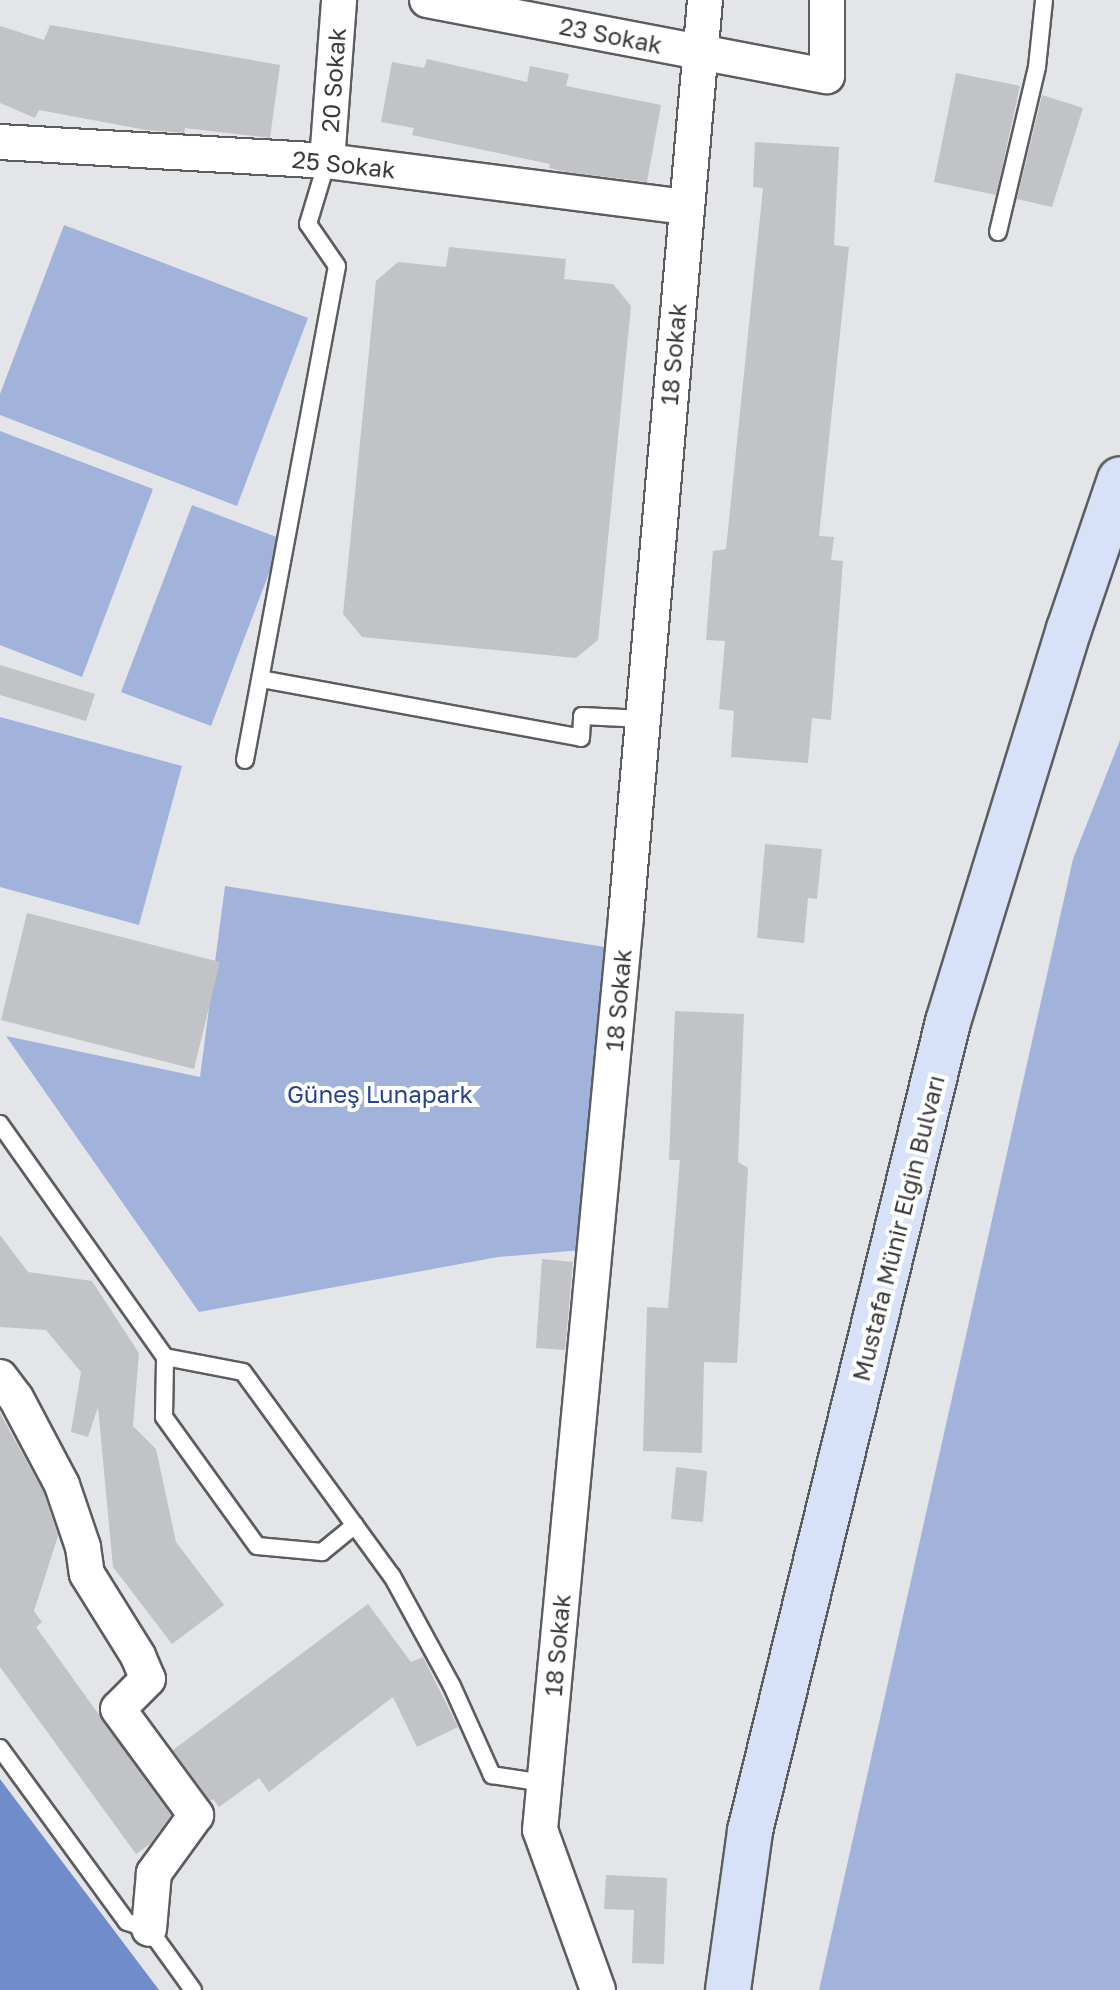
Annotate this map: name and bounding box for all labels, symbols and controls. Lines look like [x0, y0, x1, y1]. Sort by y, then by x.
street label: 23 Sokak [557, 11, 665, 59]
street label: 20 Sokak [315, 27, 351, 133]
street label: 25 Sokak [291, 144, 397, 184]
street label: 18 Sokak [654, 302, 692, 406]
street label: 18 Sokak [599, 948, 637, 1052]
street label: Mustafa Münir Elgin Bulvarı [846, 1072, 950, 1384]
park label: Güneş Lunapark [287, 1080, 473, 1108]
street label: 18 Sokak [538, 1593, 576, 1697]

